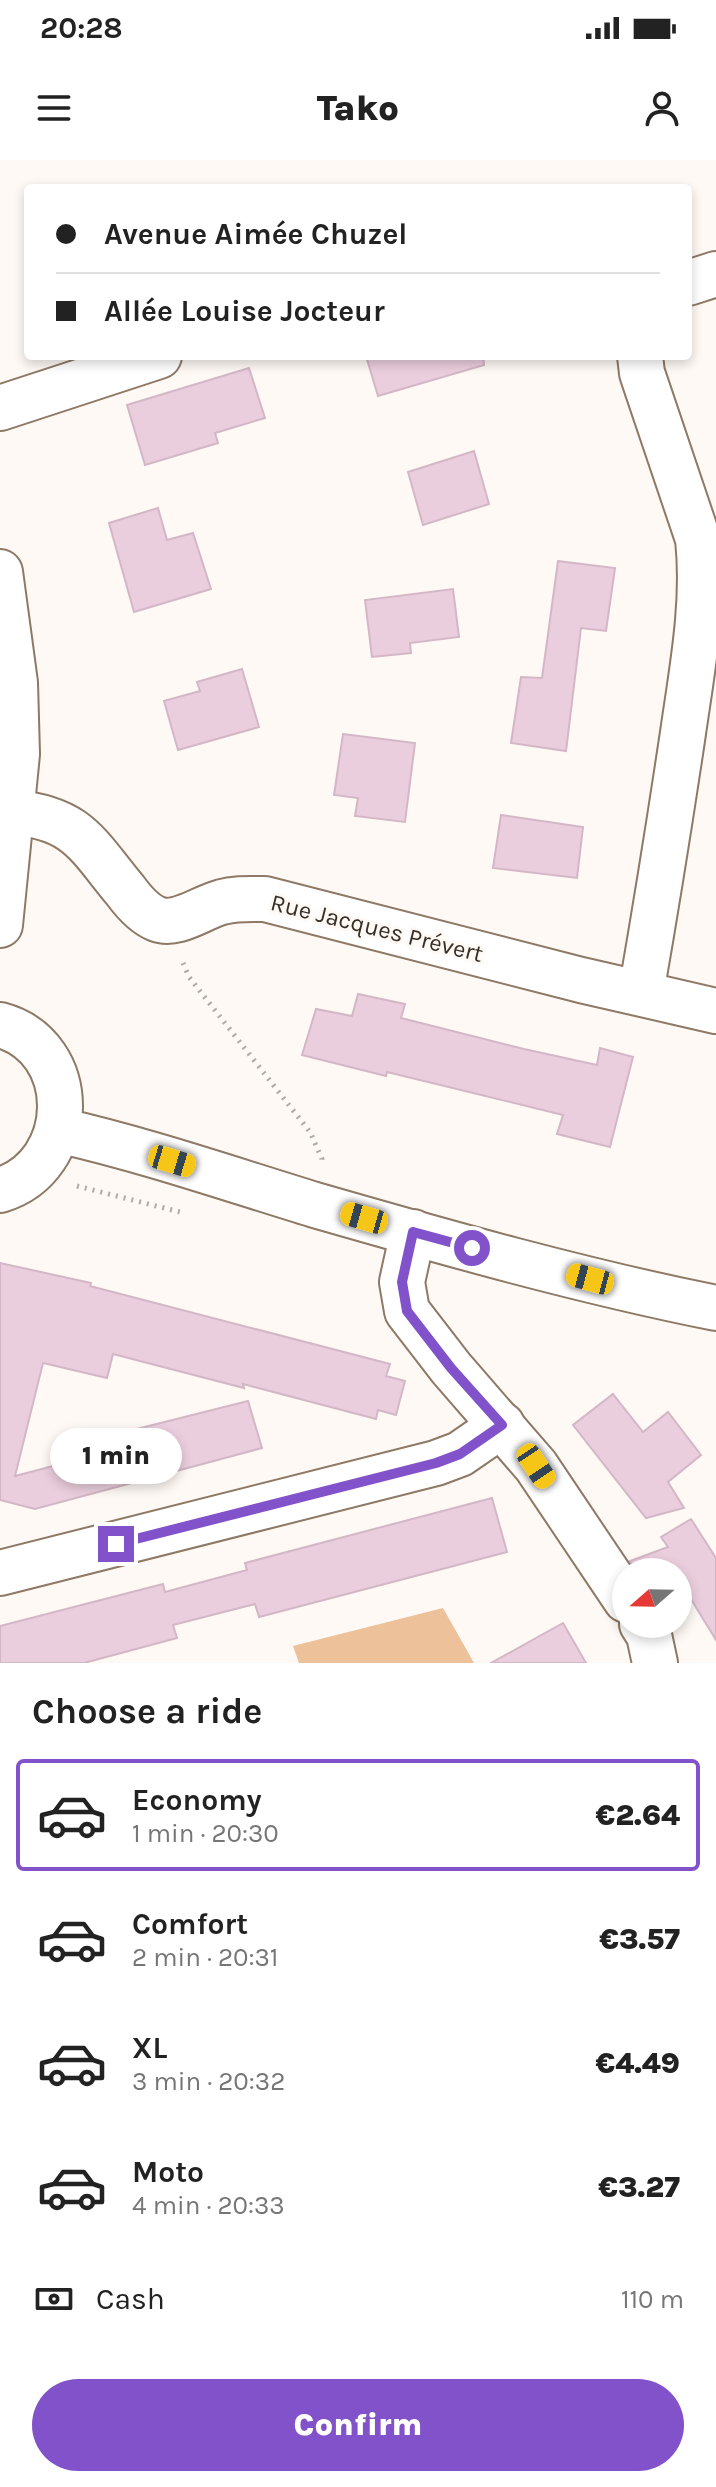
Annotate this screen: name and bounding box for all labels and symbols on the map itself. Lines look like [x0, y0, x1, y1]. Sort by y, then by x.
street label: Rue Jacques Prévert [268, 888, 486, 968]
car [146, 1143, 198, 1179]
car [338, 1200, 390, 1236]
route start [454, 1230, 490, 1266]
car [564, 1261, 616, 1297]
callout: 1 min [50, 1428, 182, 1484]
car [513, 1439, 559, 1493]
route end [98, 1526, 134, 1562]
north arrow [612, 1558, 692, 1638]

